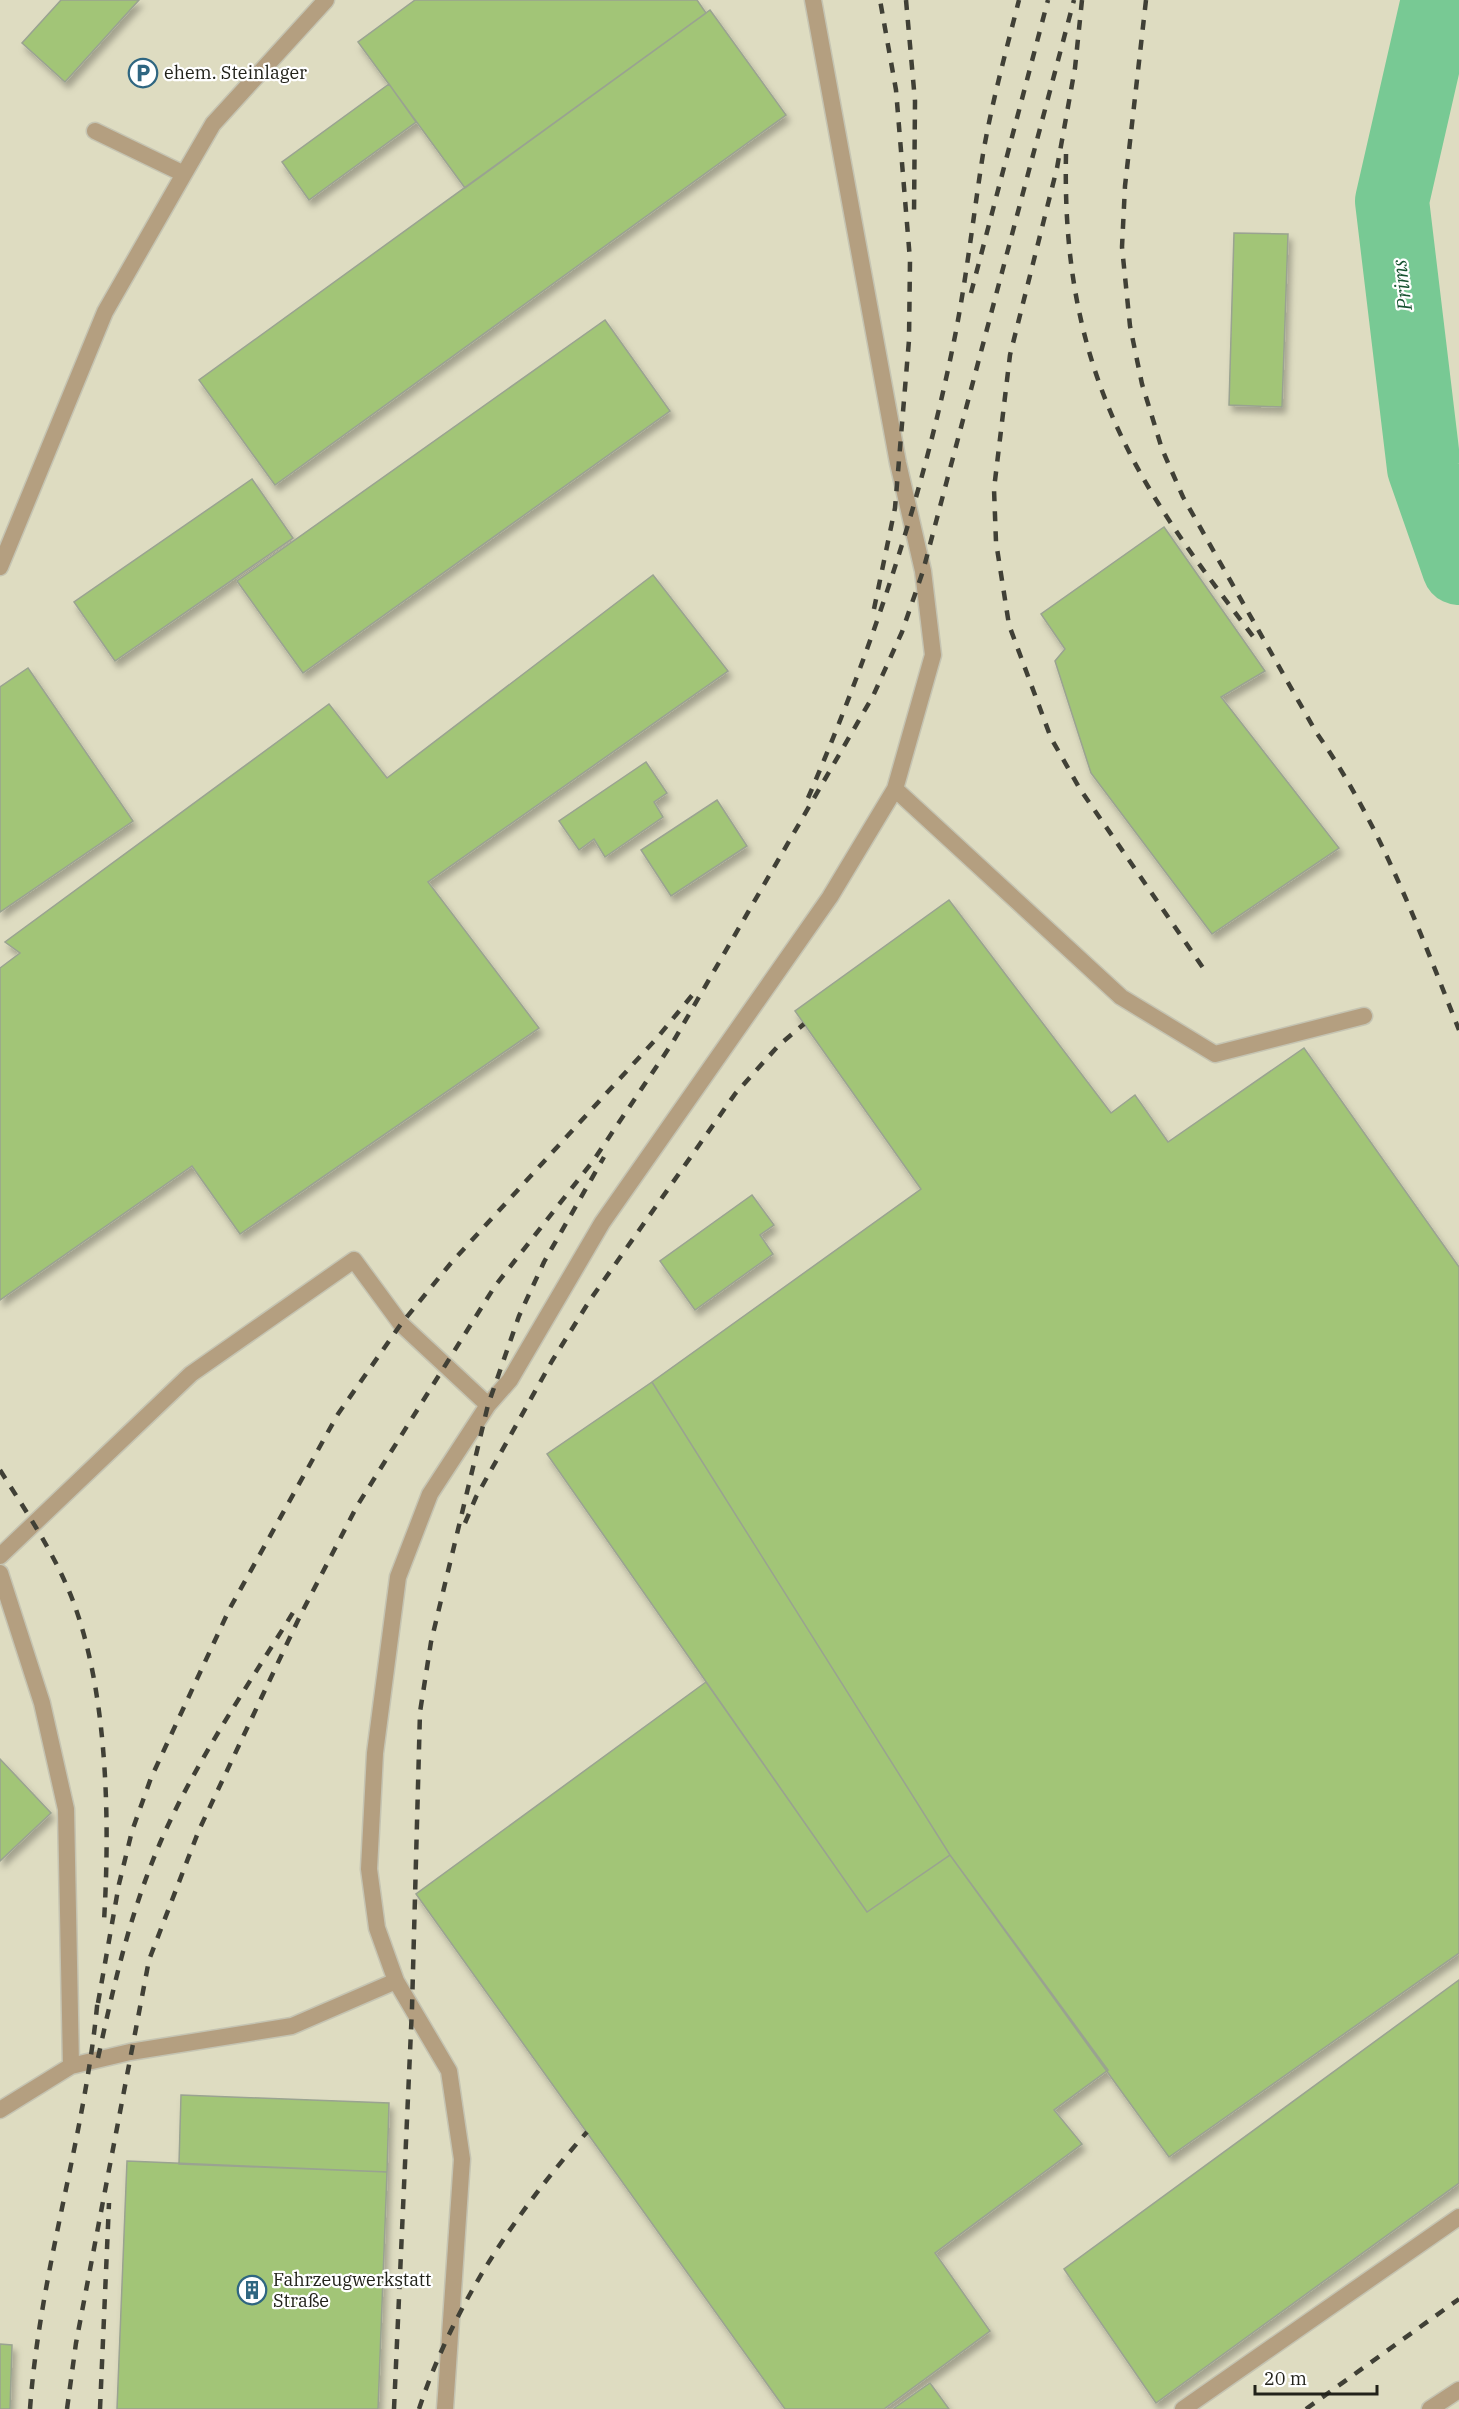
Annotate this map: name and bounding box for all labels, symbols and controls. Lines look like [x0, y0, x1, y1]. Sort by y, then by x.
parking icon: ehem. Steinlager [127, 57, 159, 89]
place label: ehem. Steinlager [164, 61, 307, 84]
water label: Prims [1385, 258, 1418, 313]
place label: Fahrzeugwerkstatt Straße [273, 2268, 431, 2312]
building icon: Fahrzeugwerkstatt Straße [236, 2274, 268, 2306]
scale bar [1255, 2358, 1376, 2396]
text: 20 m [1264, 2367, 1307, 2390]

